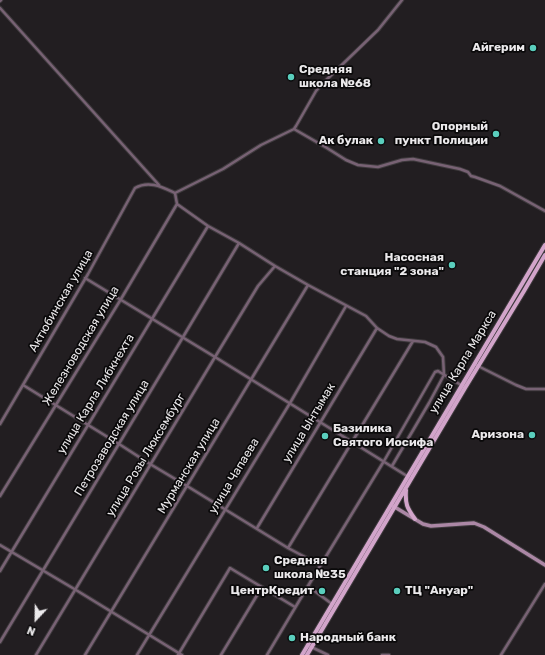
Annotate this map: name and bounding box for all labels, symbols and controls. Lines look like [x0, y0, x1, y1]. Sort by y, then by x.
place label: Айгерим [472, 41, 525, 55]
marker: Айгерим [528, 43, 538, 53]
place label: Средняя школа №68 [299, 63, 371, 91]
marker: Средняя школа №68 [286, 72, 296, 82]
place label: Опорный пункт Полиции [395, 120, 488, 148]
marker: Опорный пункт Полиции [491, 129, 501, 139]
place label: Ак булак [319, 134, 373, 148]
marker: Ак булак [376, 136, 386, 146]
street label: Актюбинская улица [26, 247, 96, 355]
place label: Насосная станция "2 зона" [340, 251, 444, 279]
marker: Насосная станция "2 зона" [447, 260, 457, 270]
street label: Железноводская улица [40, 284, 122, 408]
street label: улица Карла Маркса [426, 308, 500, 416]
street label: улица Карла Либкнехта [54, 331, 138, 457]
street label: Петрозаводская улица [72, 377, 152, 499]
street label: улица Ынтымак [280, 380, 338, 466]
street label: улица Розы Люксембург [103, 391, 189, 519]
street label: Мурманская улица [155, 416, 223, 516]
place label: Базилика Святого Иосифа [333, 422, 433, 450]
place label: Аризона [471, 428, 524, 442]
marker: Аризона [527, 430, 537, 440]
marker: Базилика Святого Иосифа [320, 431, 330, 441]
street label: улица Чапаева [206, 436, 262, 516]
place label: Средняя школа №35 [274, 554, 346, 582]
marker: Средняя школа №35 [261, 563, 271, 573]
place label: ЦентрКредит [231, 584, 314, 598]
place label: ТЦ "Ануар" [405, 584, 473, 598]
marker: ЦентрКредит [317, 586, 327, 596]
marker: ТЦ "Ануар" [392, 586, 402, 596]
north arrow [16, 599, 56, 639]
text: N [25, 623, 37, 638]
place label: Народный банк [300, 631, 396, 645]
marker: Народный банк [287, 633, 297, 643]

